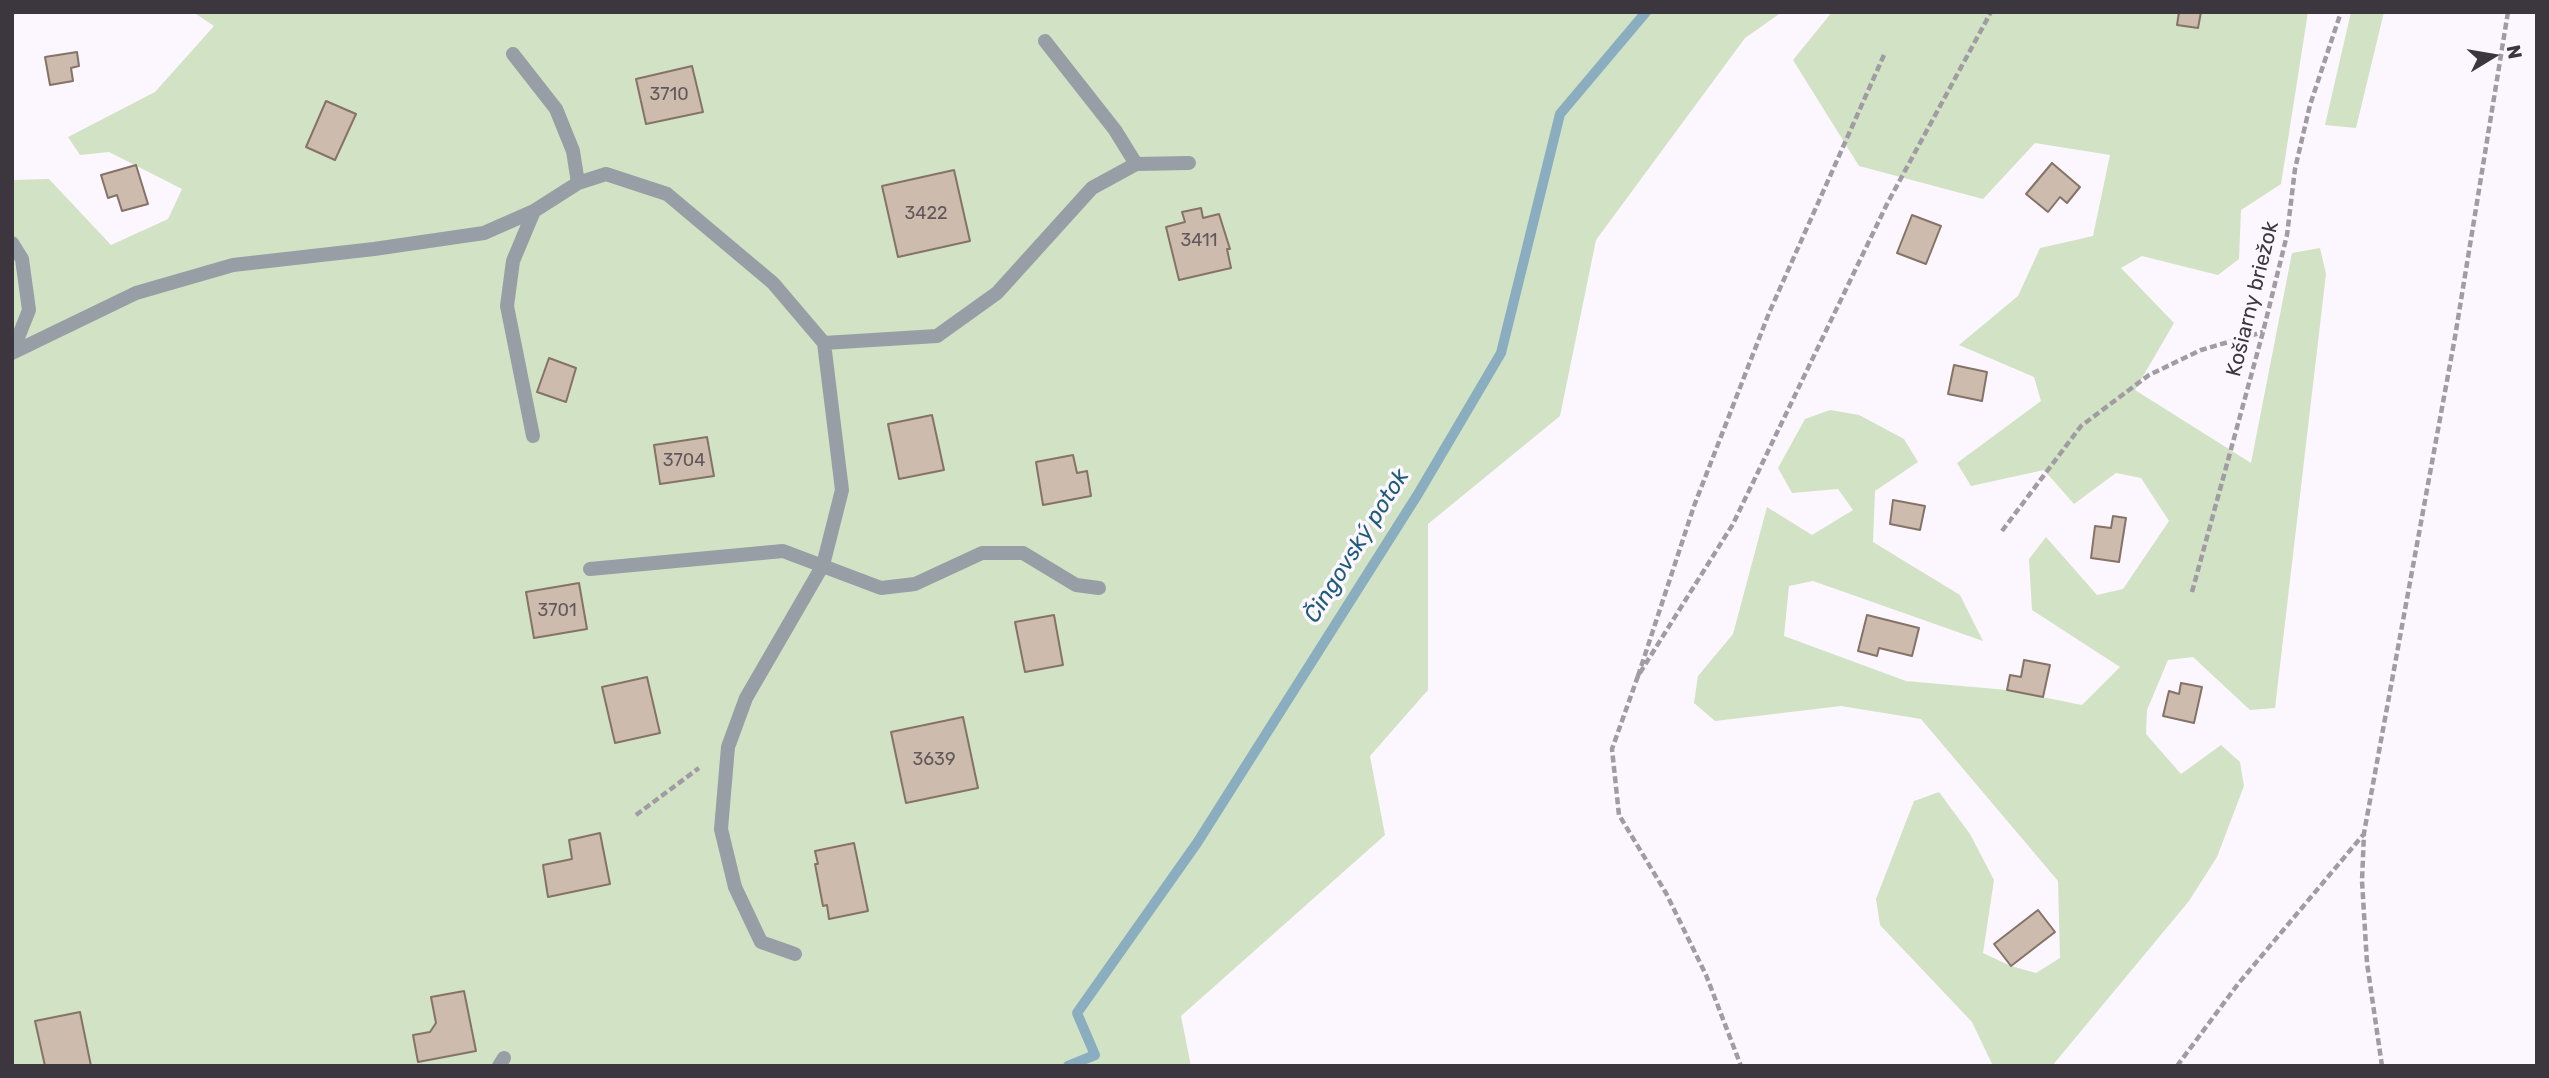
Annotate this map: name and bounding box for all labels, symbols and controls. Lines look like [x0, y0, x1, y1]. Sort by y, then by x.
north arrow [2458, 21, 2528, 91]
text: N [2502, 43, 2527, 61]
house number: 3710 [649, 84, 689, 106]
house number: 3422 [904, 203, 948, 225]
street label: Košiarny briežok [2222, 219, 2284, 379]
house number: 3411 [1180, 230, 1218, 252]
house number: 3704 [663, 450, 705, 472]
water label: Čingovský potok [1299, 464, 1415, 628]
house number: 3701 [537, 600, 577, 622]
house number: 3639 [912, 749, 956, 771]

